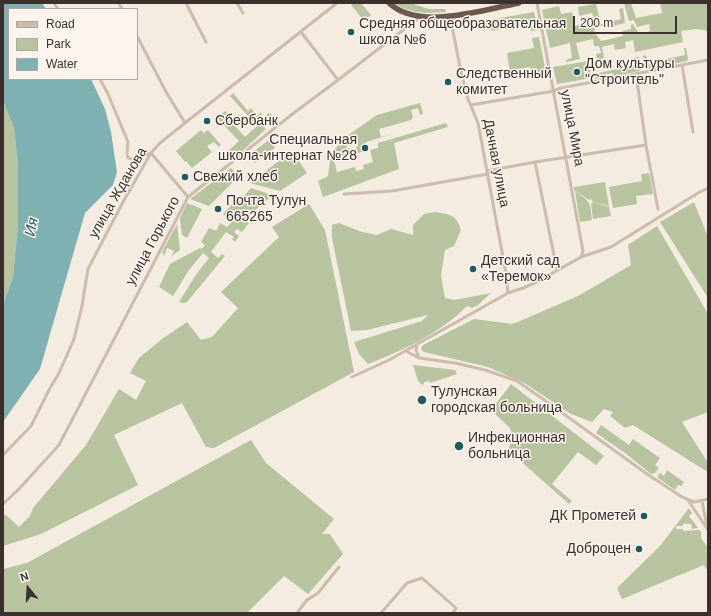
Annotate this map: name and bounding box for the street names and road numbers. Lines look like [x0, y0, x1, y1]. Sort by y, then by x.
street label: улица Мира [556, 88, 588, 168]
street label: Дачная улица [479, 117, 513, 209]
street label: улица Жданова [85, 145, 151, 241]
street label: улица Горького [122, 194, 184, 288]

